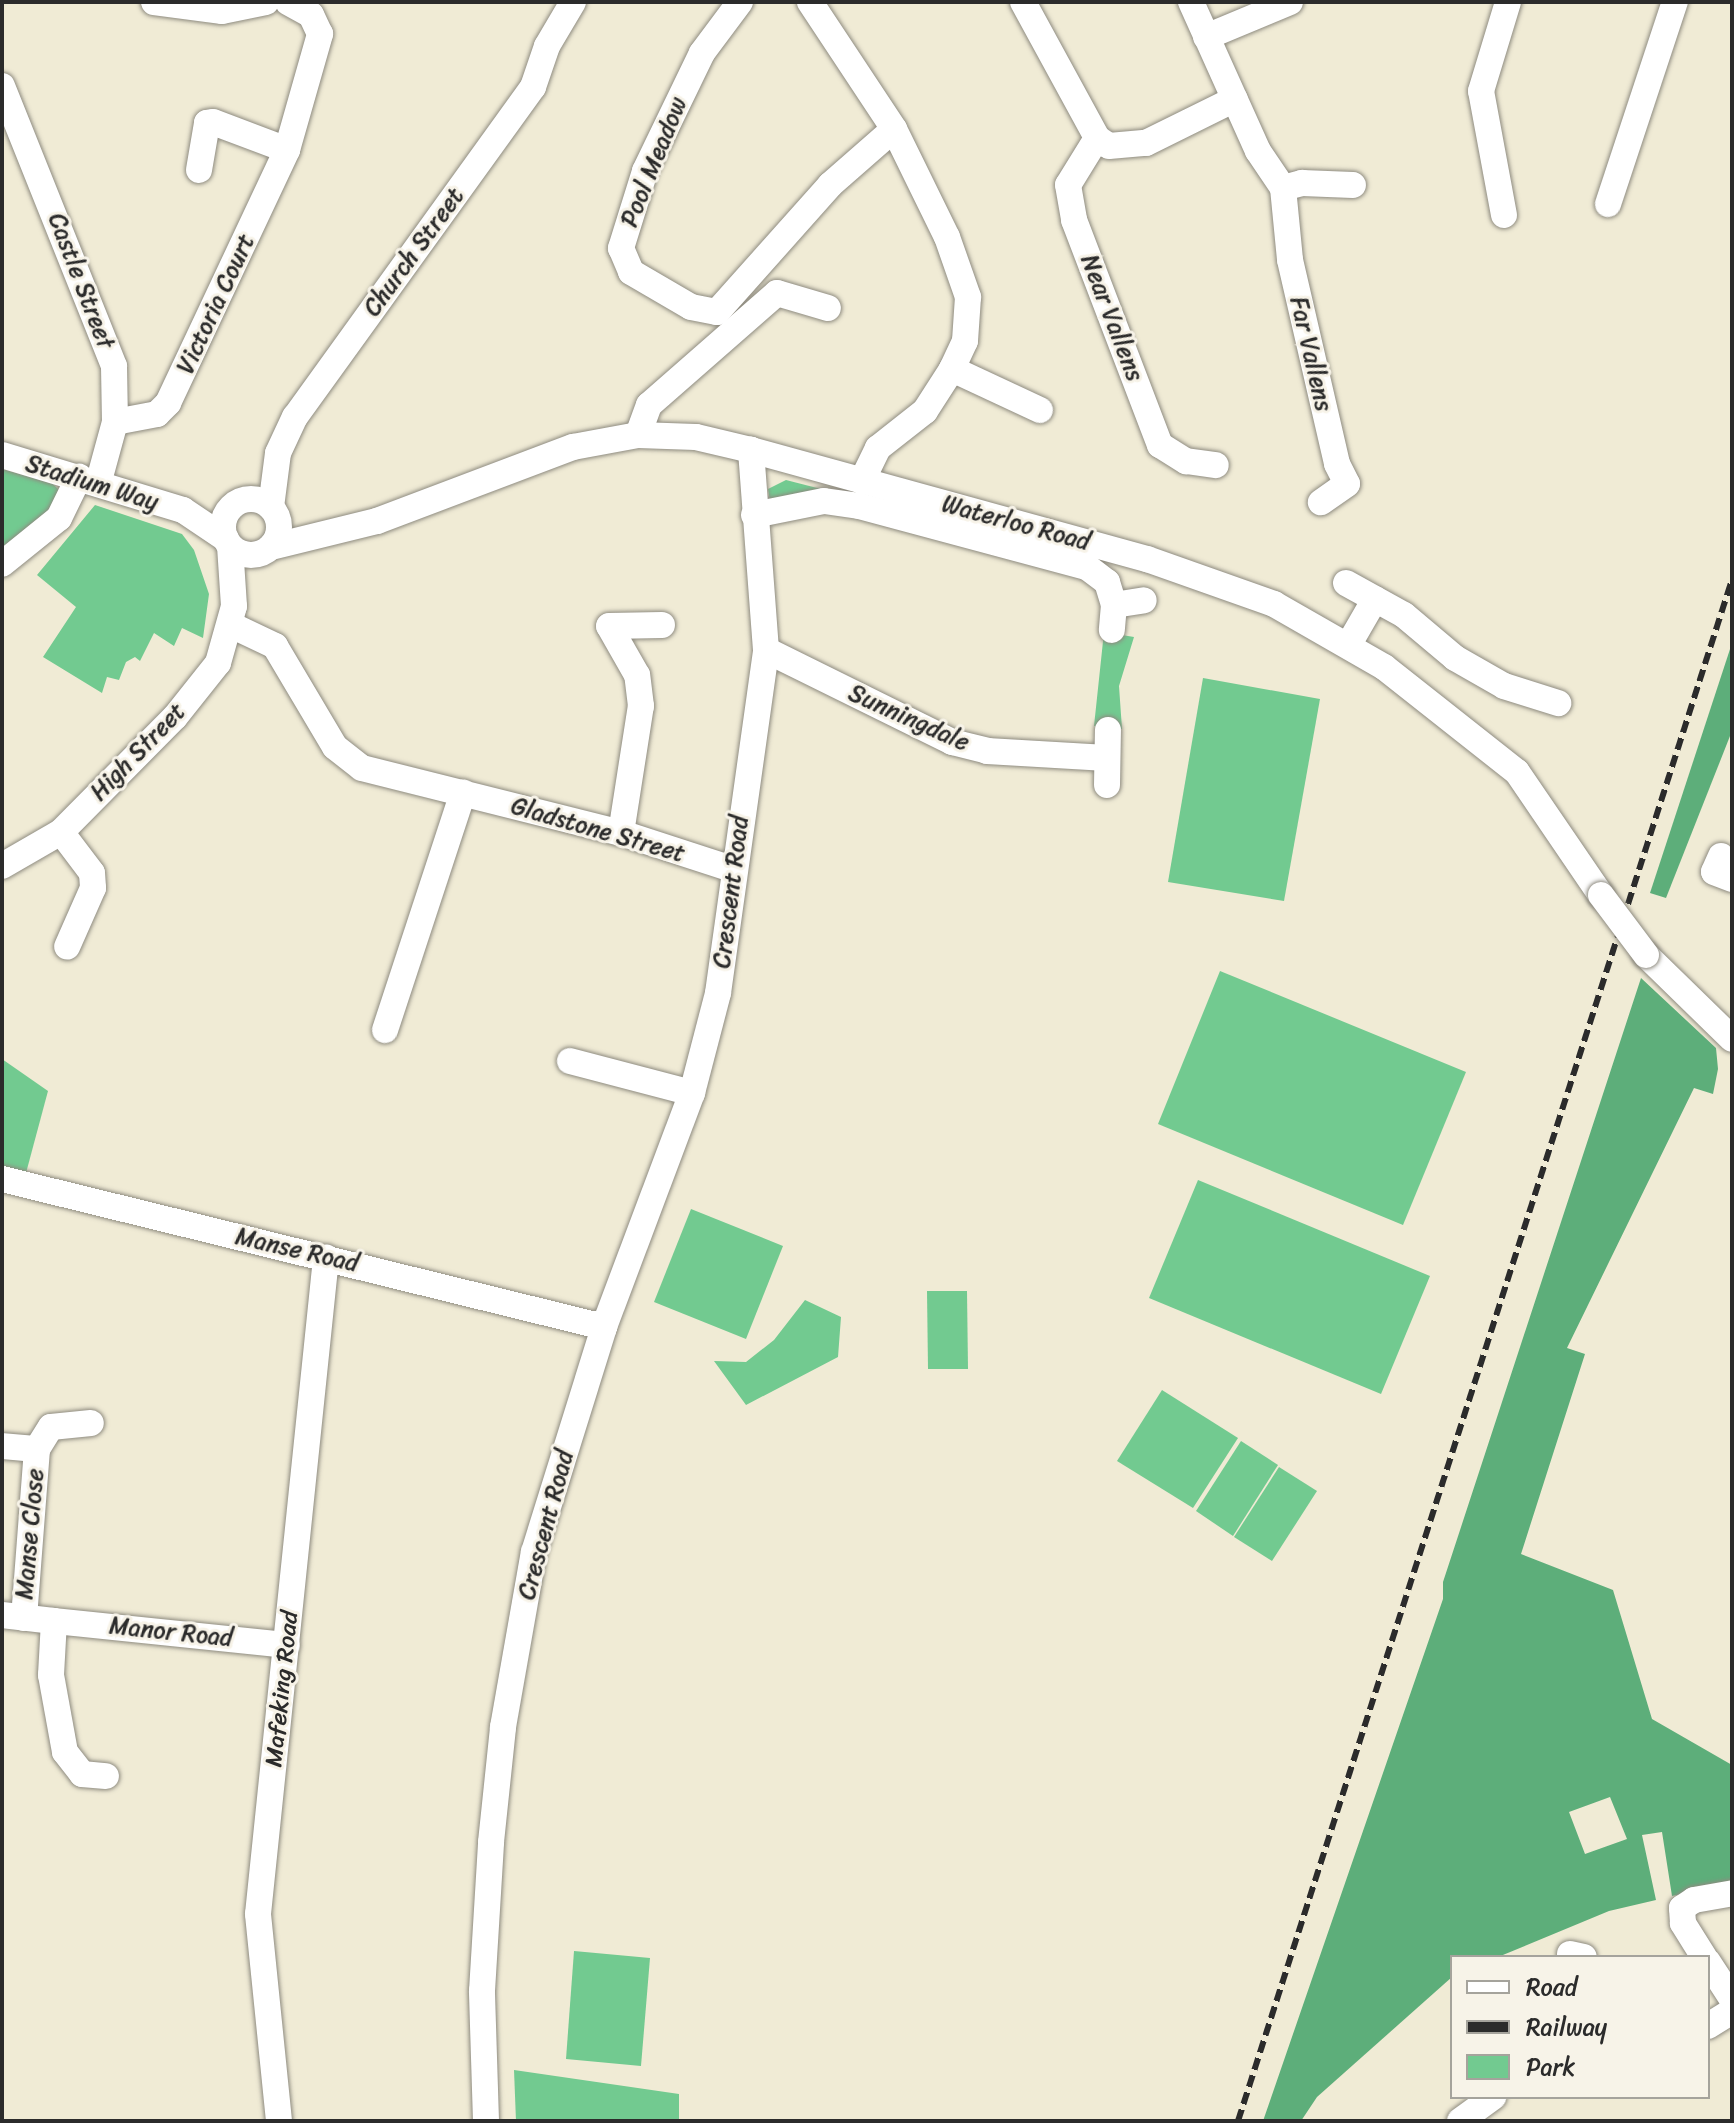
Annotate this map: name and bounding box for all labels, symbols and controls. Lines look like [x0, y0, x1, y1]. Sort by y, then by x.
street label: Pool Meadow [615, 93, 693, 231]
street label: Church Street [358, 183, 470, 321]
street label: Castle Street [42, 209, 120, 353]
street label: Victoria Court [171, 230, 261, 378]
street label: Near Vallens [1075, 251, 1149, 385]
street label: Far Vallens [1284, 294, 1338, 414]
street label: Stadium Way [22, 449, 162, 517]
street label: Waterloo Road [939, 489, 1093, 557]
street label: Sunningdale [844, 679, 974, 757]
street label: High Street [84, 697, 192, 807]
street label: Gladstone Street [508, 791, 688, 869]
street label: Crescent Road [707, 814, 755, 970]
street label: Manse Road [233, 1222, 361, 1278]
street label: Crescent Road [512, 1447, 580, 1603]
street label: Manse Close [10, 1467, 50, 1601]
street label: Mafeking Road [259, 1610, 305, 1768]
street label: Manor Road [108, 1611, 234, 1653]
legend [1450, 1955, 1710, 2099]
text: Road [1526, 1966, 1577, 2008]
text: Railway [1526, 2006, 1607, 2048]
text: Park [1526, 2046, 1575, 2088]

